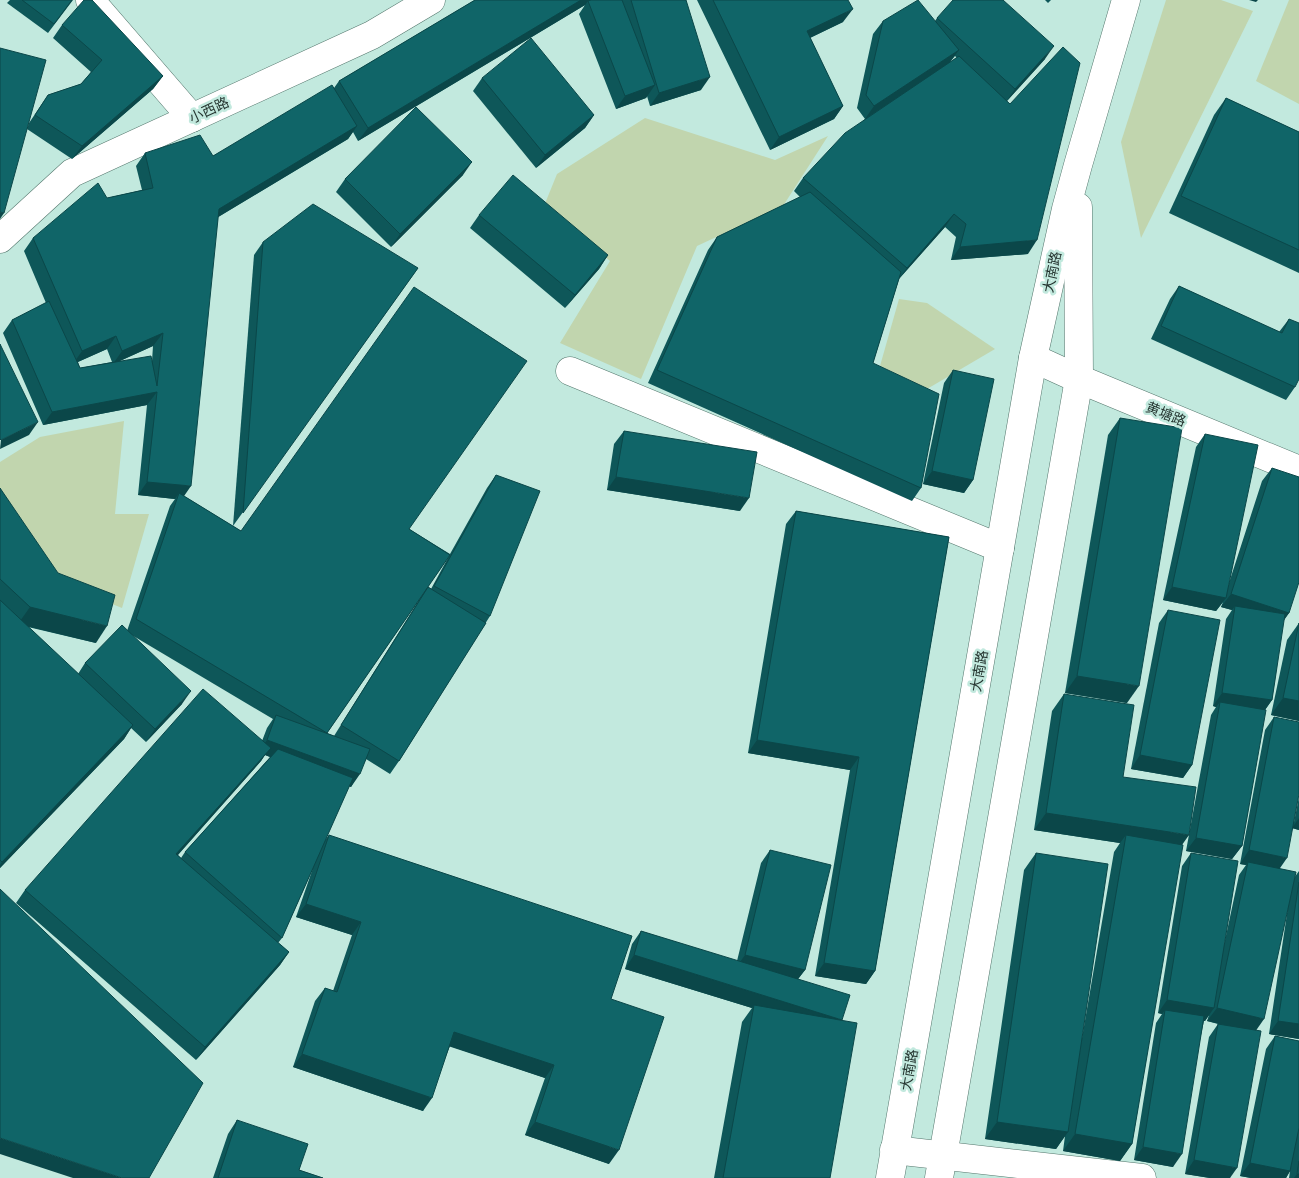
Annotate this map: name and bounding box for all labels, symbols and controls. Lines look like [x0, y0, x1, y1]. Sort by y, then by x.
street label: 小西路 [186, 93, 232, 127]
street label: 大南路 [1039, 250, 1065, 294]
street label: 黄塘路 [1143, 398, 1189, 430]
street label: 大南路 [966, 649, 992, 693]
street label: 大南路 [896, 1048, 922, 1092]

